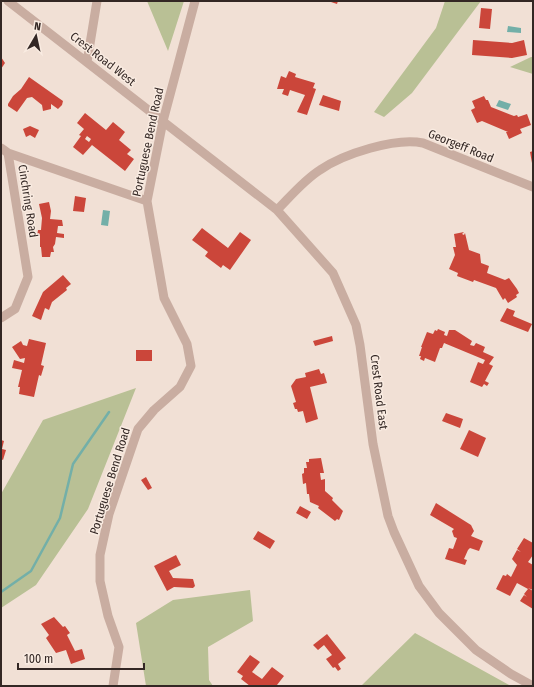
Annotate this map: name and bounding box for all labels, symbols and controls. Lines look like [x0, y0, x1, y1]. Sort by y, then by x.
north arrow [16, 16, 56, 56]
text: N [33, 20, 42, 34]
street label: Crest Road West [68, 29, 139, 89]
street label: Portuguese Bend Road [130, 86, 166, 198]
street label: Georgeff Road [426, 126, 496, 166]
street label: Cinchring Road [15, 163, 41, 239]
street label: Crest Road East [367, 354, 391, 430]
street label: Portuguese Bend Road [87, 426, 133, 536]
scale bar [18, 645, 144, 671]
text: 100 m [24, 652, 53, 666]

